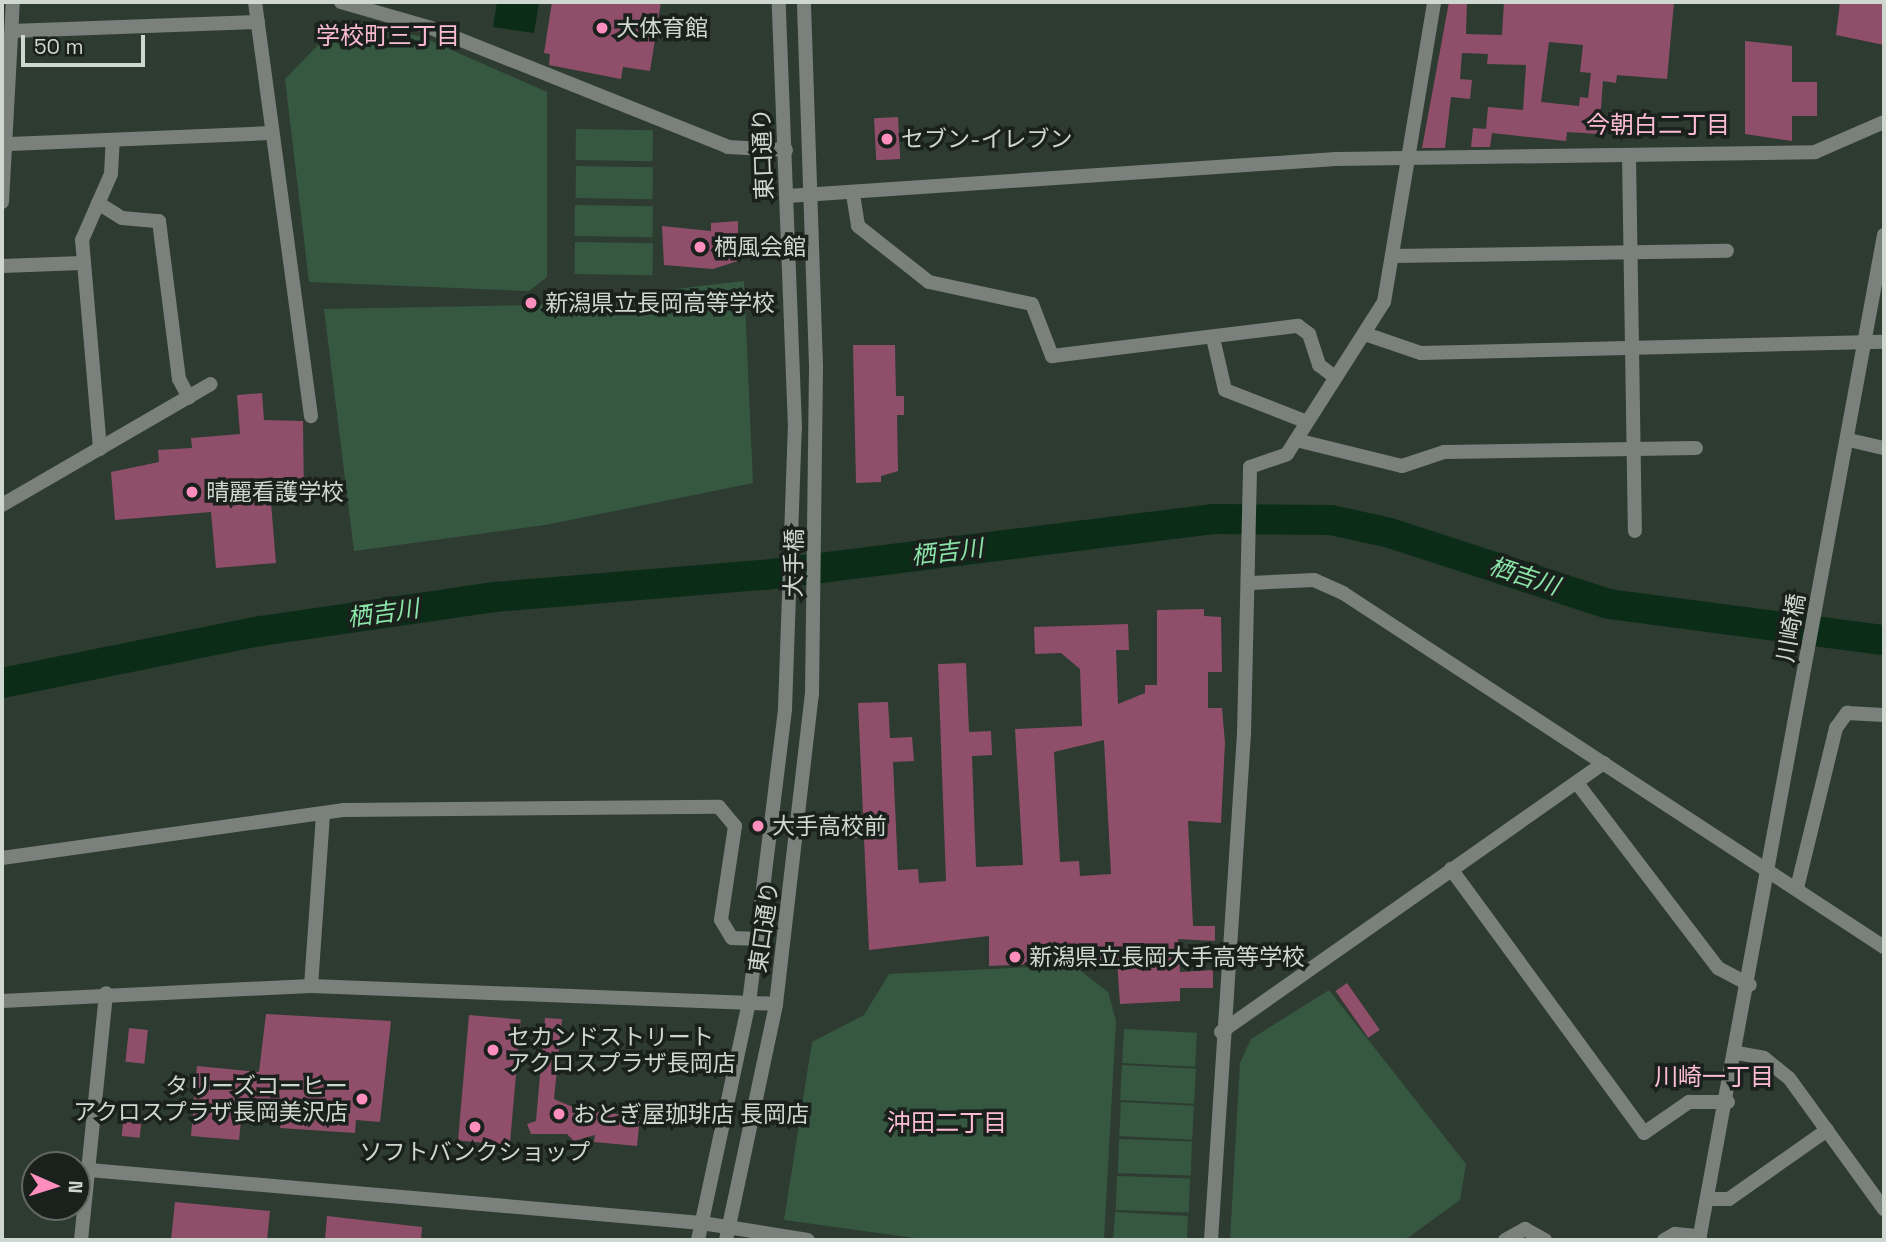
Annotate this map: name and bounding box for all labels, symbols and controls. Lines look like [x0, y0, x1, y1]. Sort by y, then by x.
place label: 大体育館 [616, 14, 708, 42]
marker: 大体育館 [594, 20, 610, 36]
scale bar [24, 21, 149, 65]
district label: 学校町三丁目 [316, 22, 460, 50]
text: 50 m [34, 33, 84, 60]
street label: 東口通り [748, 108, 778, 200]
district label: 今朝白二丁目 [1586, 111, 1730, 139]
place label: セブン-イレブン [901, 125, 1072, 153]
marker: セブン-イレブン [879, 131, 895, 147]
place label: 栖風会館 [714, 233, 806, 261]
marker: 栖風会館 [692, 239, 708, 255]
place label: 新潟県立長岡高等学校 [545, 289, 775, 317]
marker: 新潟県立長岡高等学校 [523, 295, 539, 311]
place label: 晴麗看護学校 [206, 478, 344, 506]
marker: 晴麗看護学校 [184, 484, 200, 500]
street label: 大手橋 [780, 528, 808, 598]
water label: 栖吉川 [910, 533, 984, 571]
water label: 栖吉川 [1485, 551, 1563, 601]
street label: 川崎橋 [1771, 592, 1811, 664]
water label: 栖吉川 [345, 594, 421, 632]
place label: 大手高校前 [772, 812, 887, 840]
marker: 大手高校前 [750, 818, 766, 834]
street label: 東口通り [744, 880, 784, 974]
place label: 新潟県立長岡大手高等学校 [1029, 943, 1305, 971]
marker: 新潟県立長岡大手高等学校 [1007, 949, 1023, 965]
place label: セカンドストリート アクロスプラザ長岡店 [507, 1023, 737, 1077]
marker: セカンドストリート アクロスプラザ長岡店 [485, 1042, 501, 1058]
district label: 川崎一丁目 [1654, 1063, 1774, 1091]
place label: タリーズコーヒー アクロスプラザ長岡美沢店 [72, 1072, 348, 1126]
marker: タリーズコーヒー アクロスプラザ長岡美沢店 [354, 1091, 370, 1107]
place label: おとぎ屋珈琲店 長岡店 [573, 1100, 809, 1128]
marker: おとぎ屋珈琲店 長岡店 [551, 1106, 567, 1122]
district label: 沖田二丁目 [887, 1109, 1007, 1137]
marker: ソフトバンクショップ [467, 1119, 483, 1135]
place label: ソフトバンクショップ [360, 1138, 590, 1166]
north arrow [21, 1151, 91, 1221]
text: N [63, 1180, 88, 1194]

